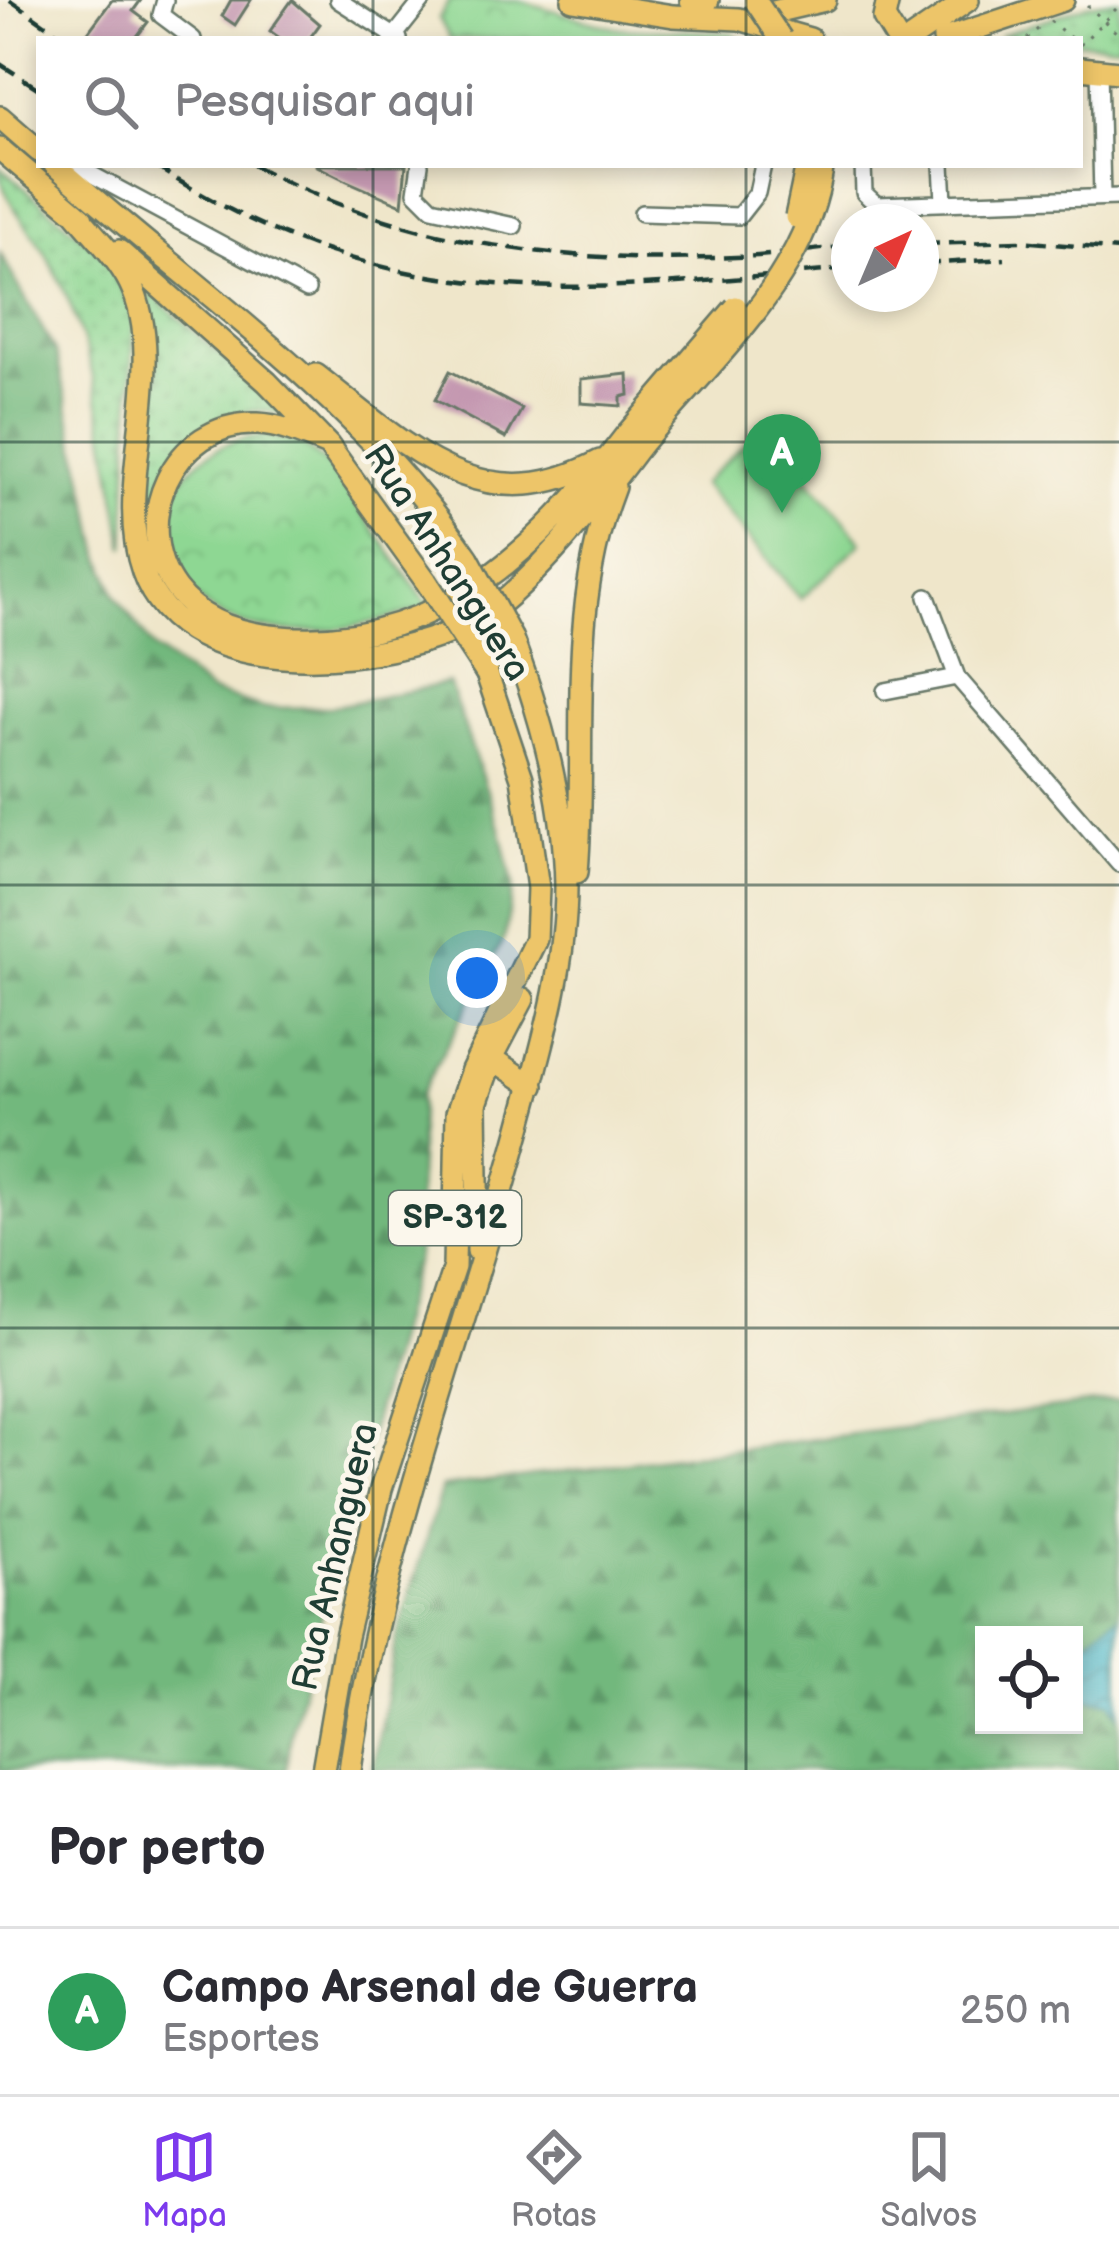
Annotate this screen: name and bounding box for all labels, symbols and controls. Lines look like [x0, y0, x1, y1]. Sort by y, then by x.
search box [36, 36, 1083, 168]
icon: search [78, 69, 144, 135]
text: Pesquisar aqui [174, 75, 475, 130]
north arrow [831, 204, 939, 312]
pin: A [743, 414, 821, 513]
street label: Rua Anhanguera [353, 437, 539, 689]
your location [447, 948, 507, 1008]
road number: SP-312 [389, 1191, 521, 1245]
street label: Rua Anhanguera [284, 1419, 388, 1695]
map controls [975, 1626, 1083, 1734]
button: locate [975, 1626, 1083, 1734]
text: Por perto [48, 1818, 266, 1879]
text: Campo Arsenal de Guerra [162, 1961, 698, 2016]
text: A [75, 1988, 99, 2035]
text: 250 m [960, 1988, 1071, 2035]
text: Esportes [162, 2016, 320, 2063]
tab: Mapa [142, 2124, 227, 2236]
tab: Rotas [511, 2124, 597, 2236]
tab: Salvos [881, 2124, 977, 2236]

